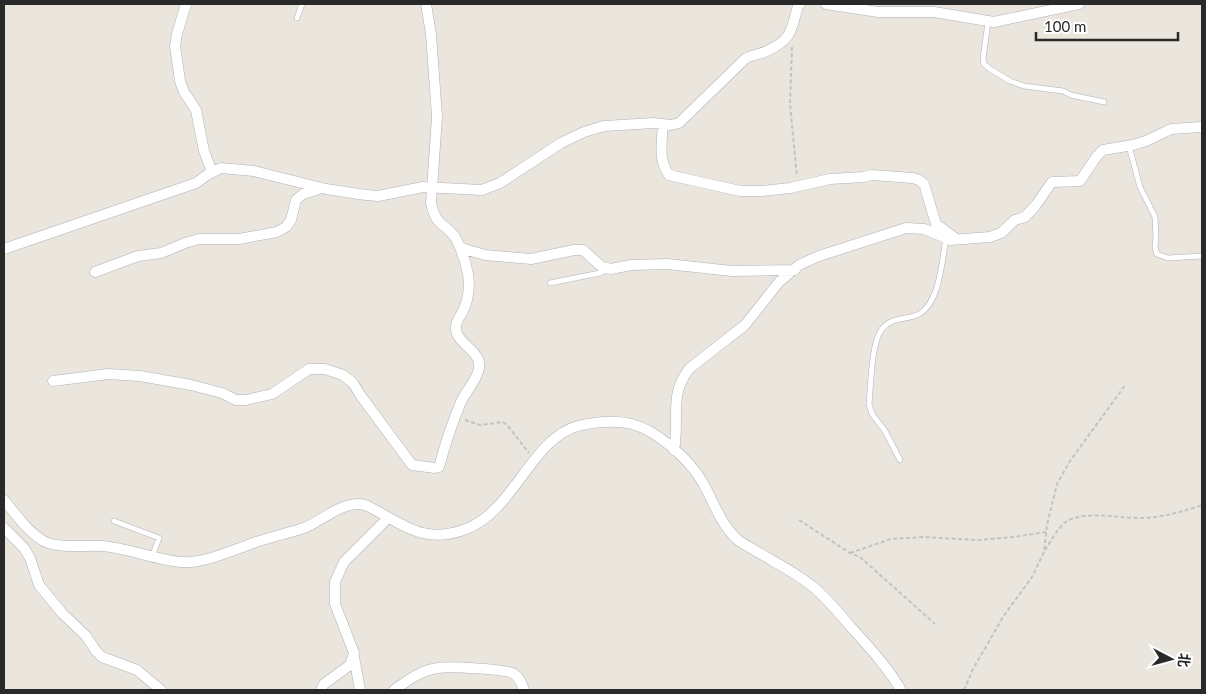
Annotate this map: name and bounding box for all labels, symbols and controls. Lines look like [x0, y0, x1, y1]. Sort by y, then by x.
scale bar [1036, 10, 1178, 42]
text: 100 m [1044, 17, 1086, 35]
north arrow [1146, 634, 1196, 684]
text: 北 [1175, 653, 1194, 668]

